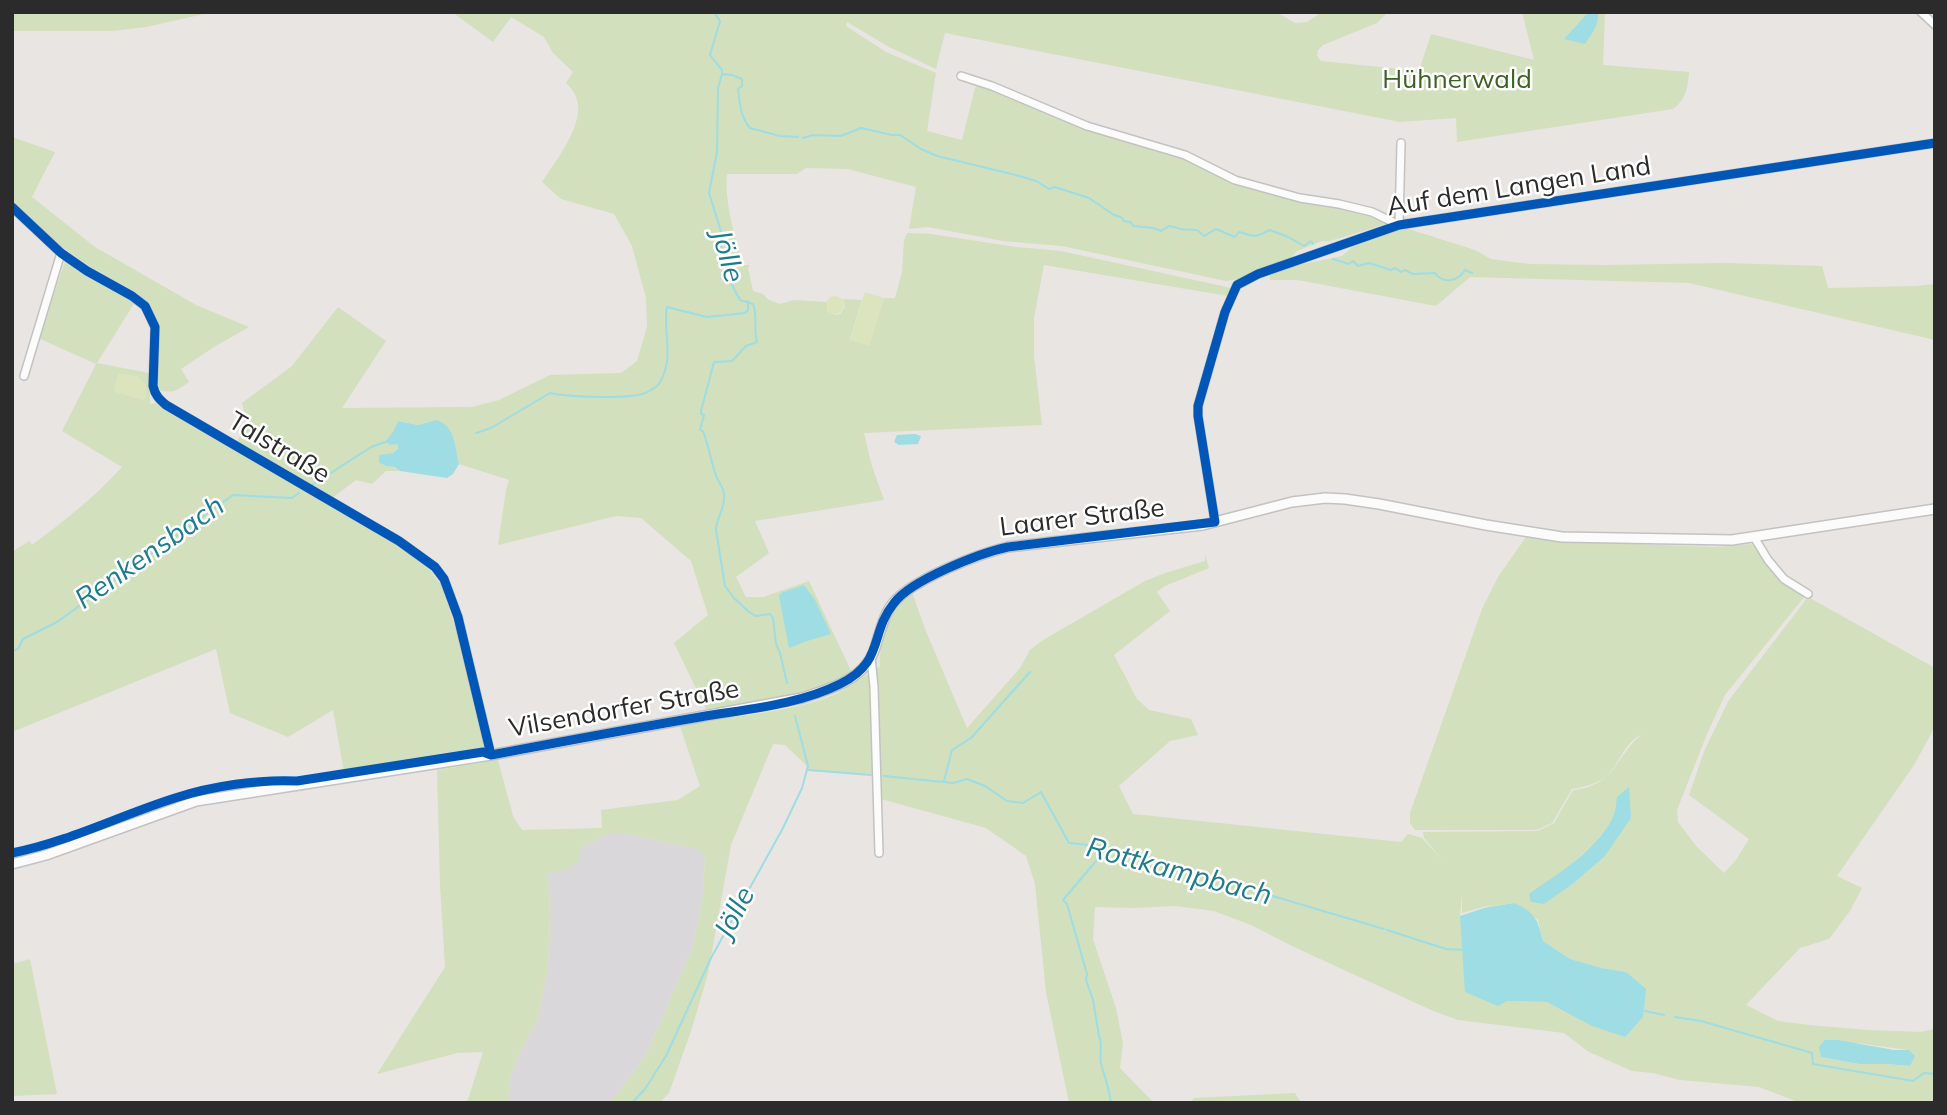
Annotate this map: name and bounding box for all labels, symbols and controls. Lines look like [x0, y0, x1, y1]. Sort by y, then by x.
park label: Hühnerwald [1382, 64, 1532, 96]
street label: Auf dem Langen Land [1385, 151, 1653, 223]
water label: Jölle [703, 226, 751, 286]
street label: Talstraße [223, 406, 335, 490]
water label: Renkensbach [69, 489, 231, 617]
street label: Laarer Straße [998, 492, 1166, 544]
street label: Vilsendorfer Straße [507, 673, 741, 745]
water label: Rottkampbach [1083, 831, 1275, 913]
water label: Jölle [708, 881, 762, 945]

